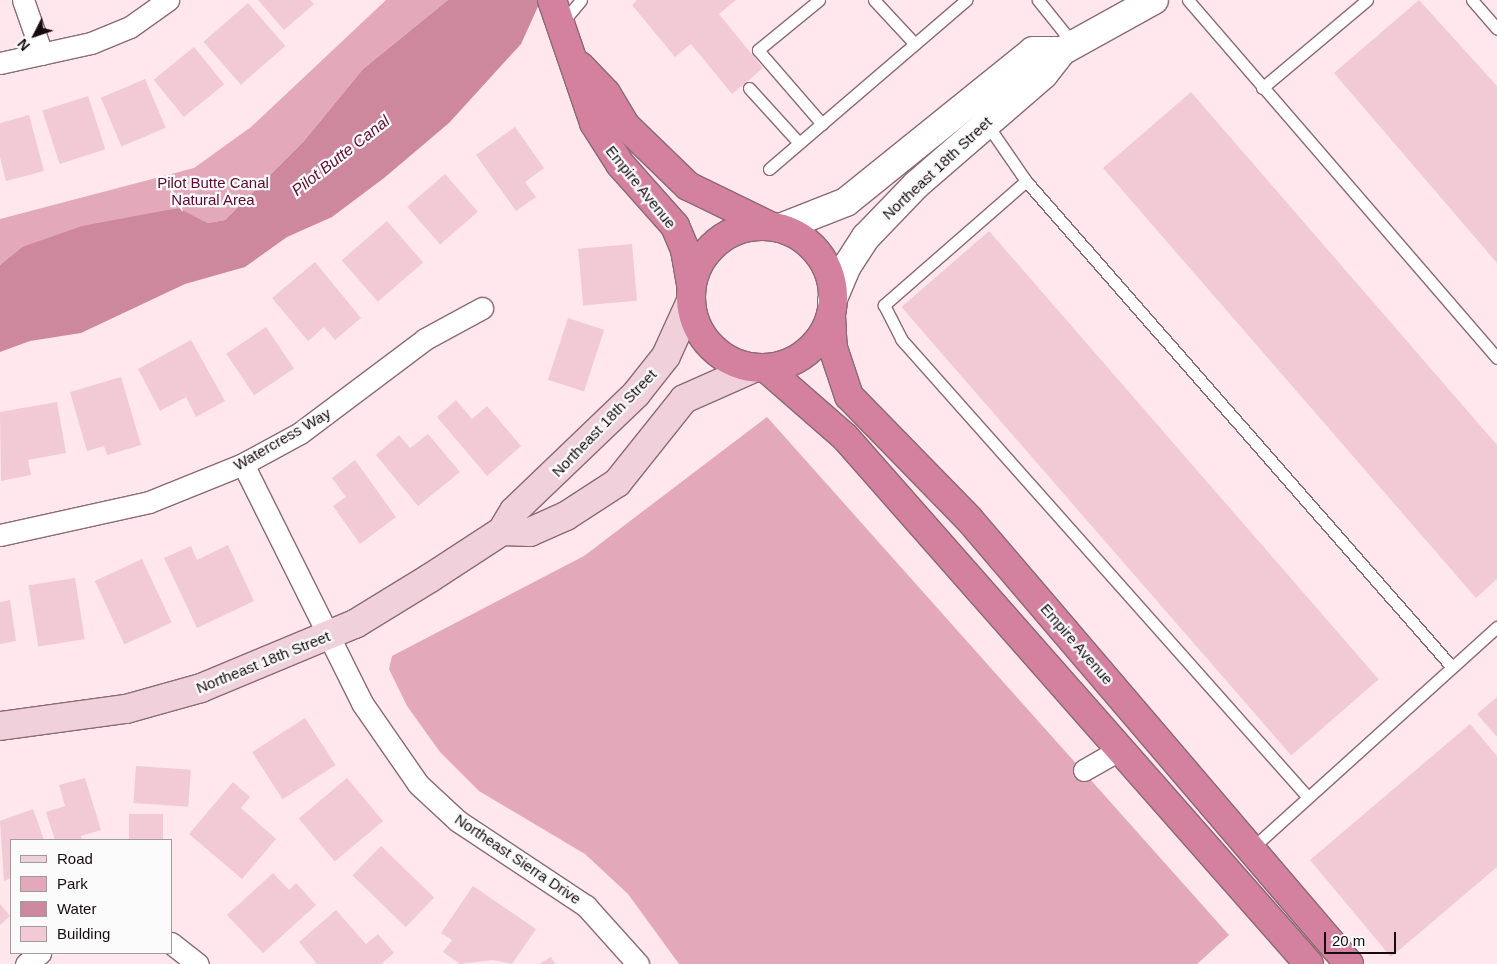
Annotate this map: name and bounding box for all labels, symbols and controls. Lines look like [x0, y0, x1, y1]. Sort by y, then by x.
north arrow [10, 10, 60, 60]
text: N [14, 36, 33, 54]
water label: Pilot Butte Canal [288, 112, 394, 200]
street label: Northeast 18th Street [879, 113, 995, 223]
street label: Empire Avenue [602, 142, 680, 232]
park label: Pilot Butte Canal Natural Area [157, 173, 269, 208]
street label: Northeast 18th Street [548, 365, 660, 481]
street label: Watercress Way [230, 404, 334, 474]
street label: Empire Avenue [1037, 599, 1117, 689]
street label: Northeast 18th Street [194, 627, 332, 697]
street label: Northeast Sierra Drive [451, 810, 585, 908]
legend [10, 839, 172, 954]
text: Road [57, 850, 93, 867]
text: Park [57, 875, 88, 892]
text: Water [57, 900, 96, 917]
scale bar [1327, 922, 1400, 954]
text: Building [57, 925, 110, 942]
text: 20 m [1332, 932, 1365, 949]

